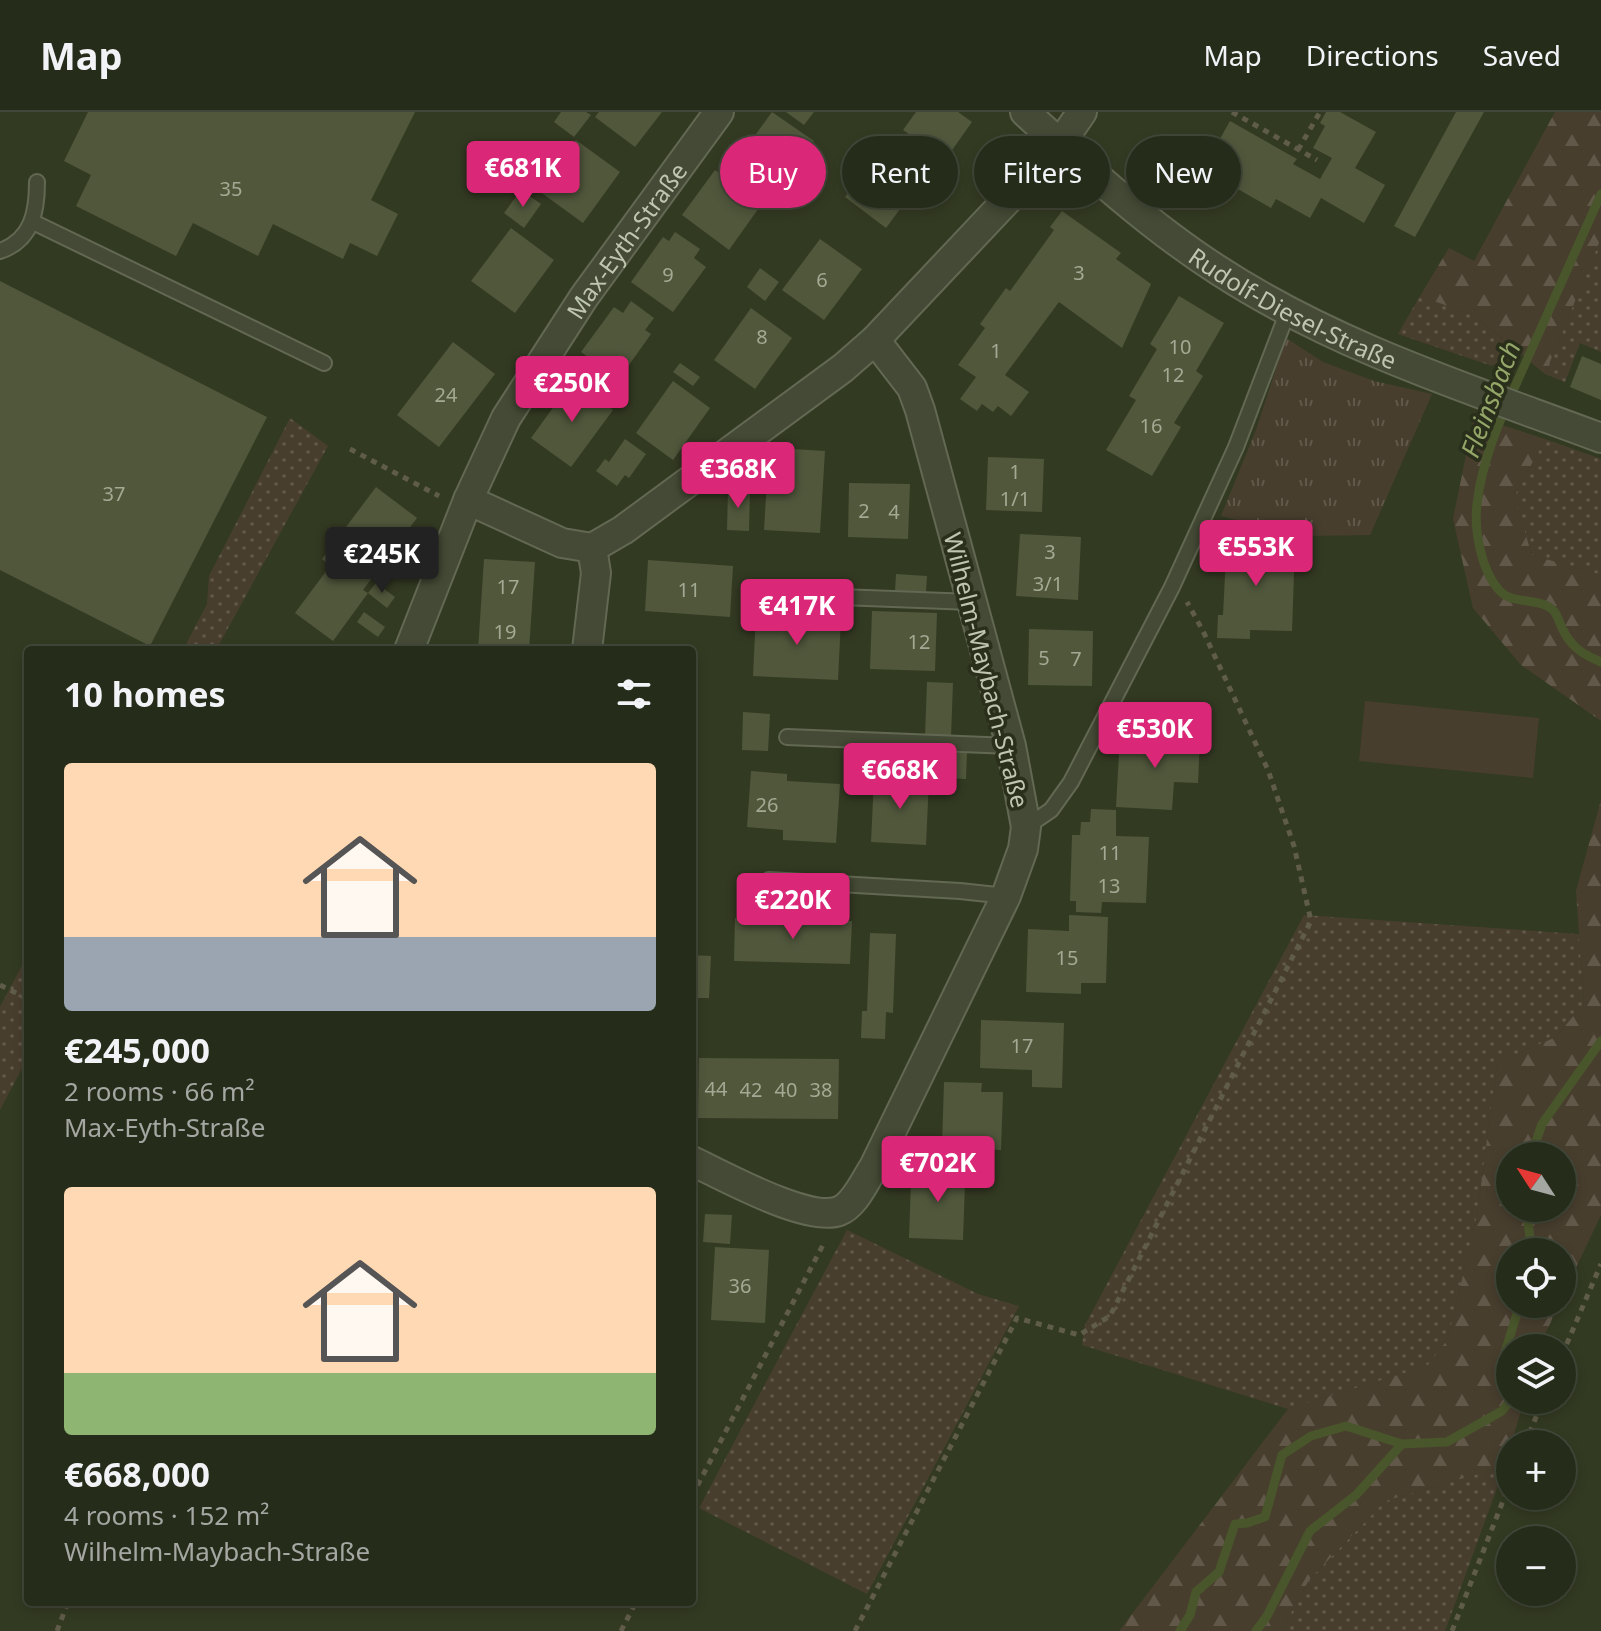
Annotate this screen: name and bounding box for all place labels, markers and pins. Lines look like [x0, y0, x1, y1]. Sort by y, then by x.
pin: €681K [467, 141, 579, 209]
pin: €250K [516, 356, 628, 424]
pin: €368K [682, 442, 794, 510]
pin: €553K [1200, 520, 1312, 588]
pin: €245K [326, 527, 438, 595]
pin: €417K [741, 579, 853, 647]
pin: €530K [1099, 702, 1211, 770]
pin: €668K [844, 743, 956, 811]
pin: €220K [737, 873, 849, 941]
pin: €702K [882, 1136, 994, 1204]

